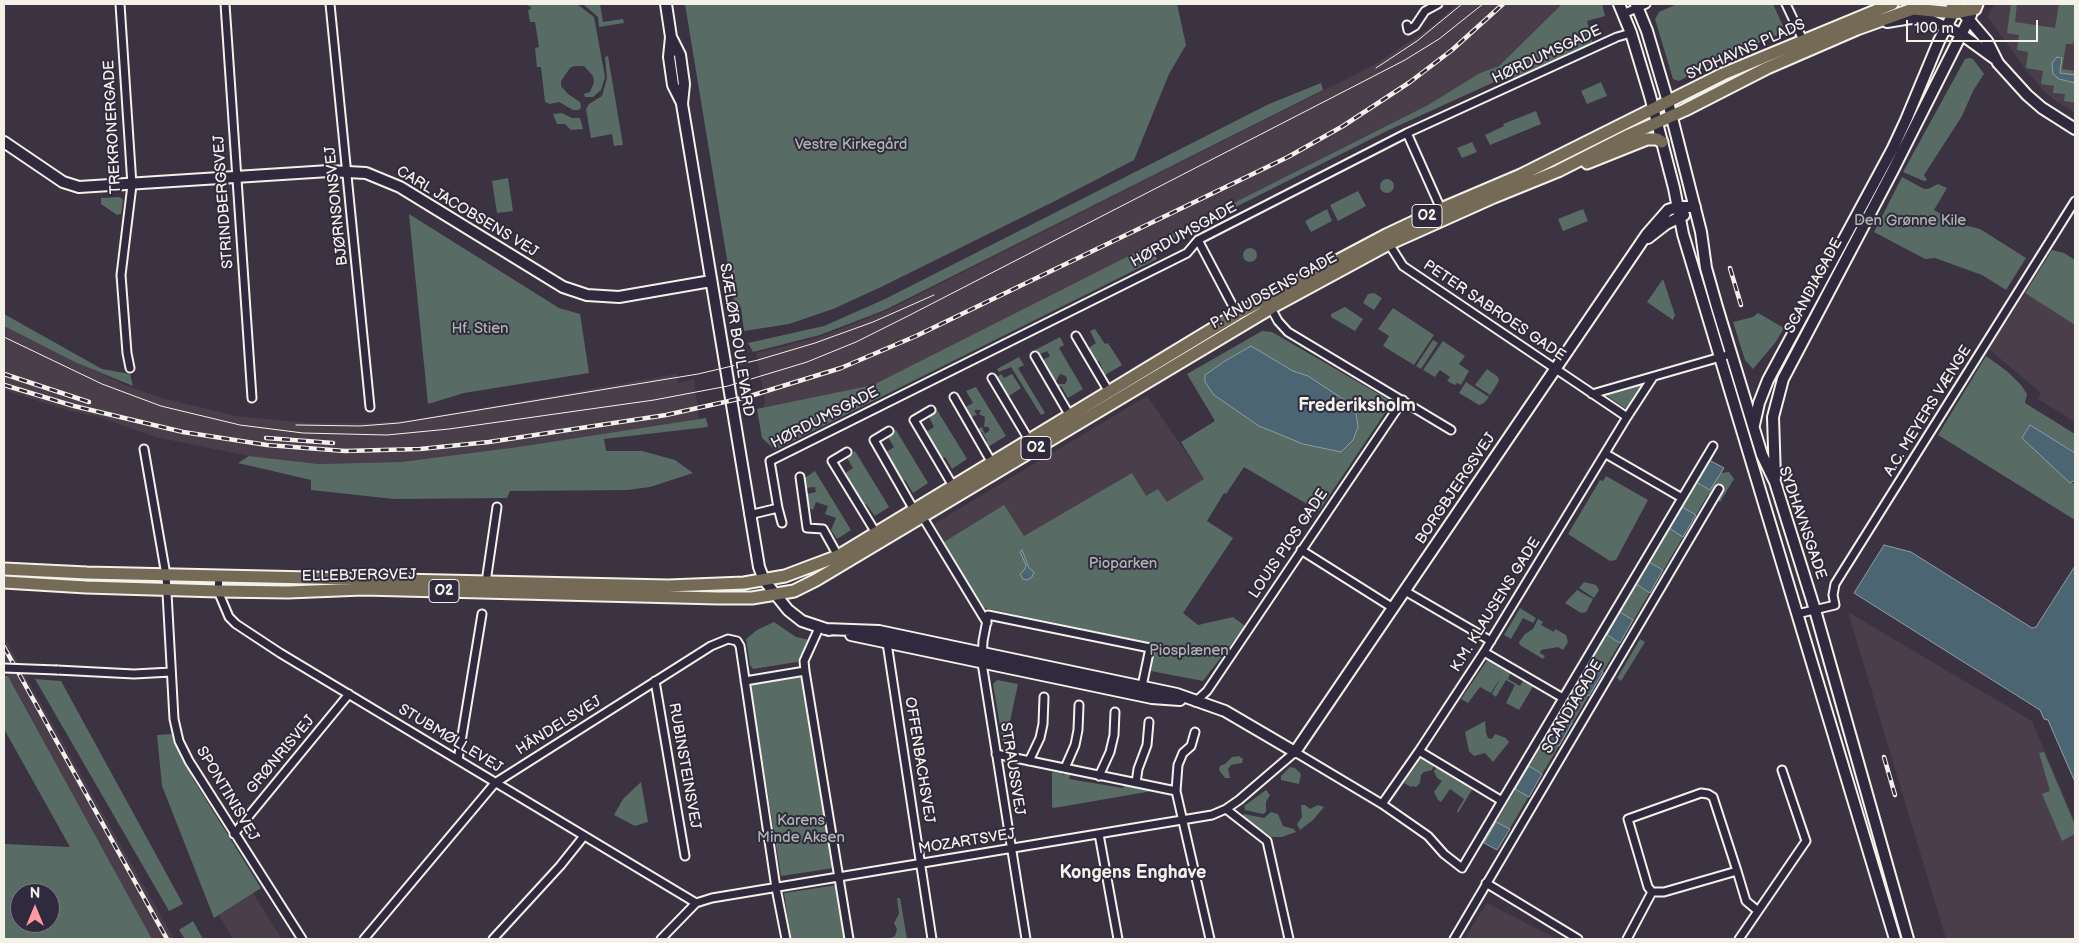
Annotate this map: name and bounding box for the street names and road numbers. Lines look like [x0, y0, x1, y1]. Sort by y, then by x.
street label: SYDHAVNS PLADS [1684, 16, 1808, 84]
street label: HØRDUMSGADE [1490, 22, 1604, 88]
street label: TREKRONERGADE [101, 60, 125, 194]
street label: STRINDBERGSVEJ [210, 135, 238, 269]
street label: BJØRNSONSVEJ [322, 145, 352, 267]
street label: CARL JACOBSENS VEJ [393, 163, 541, 261]
street label: HØRDUMSGADE [1128, 198, 1240, 272]
road number: O2 [1412, 205, 1442, 228]
street label: SCANDIAGADE [1781, 235, 1847, 337]
street label: P. KNUDSENS GADE [1208, 249, 1340, 333]
street label: PETER SABROES GADE [1420, 257, 1568, 365]
street label: SJÆLØR BOULEVARD [715, 262, 757, 418]
street label: A.C. MEYERS VÆNGE [1880, 342, 1976, 480]
street label: HØRDUMSGADE [768, 383, 882, 453]
street label: BORGBJERGSVEJ [1412, 430, 1500, 548]
road number: O2 [1021, 436, 1051, 459]
street label: SYDHAVNSGADE [1774, 464, 1830, 582]
street label: LOUIS PIOS GADE [1246, 486, 1332, 602]
street label: K.M. KLAUSENS GADE [1447, 534, 1545, 676]
street label: ELLEBJERGVEJ [302, 566, 416, 586]
road number: O2 [429, 580, 459, 602]
street label: SCANDIAGADE [1539, 657, 1607, 757]
street label: HÄNDELSVEJ [513, 693, 605, 759]
street label: OFFENBACHSVEJ [900, 696, 938, 824]
street label: STUBMØLLEVEJ [395, 701, 505, 777]
street label: RUBINSTEINSVEJ [664, 702, 704, 830]
street label: GRØNRISVEJ [243, 712, 319, 798]
street label: STRAUSSVEJ [996, 721, 1028, 817]
street label: SPONTINISVEJ [192, 743, 262, 845]
street label: MOZARTSVEJ [917, 825, 1017, 859]

